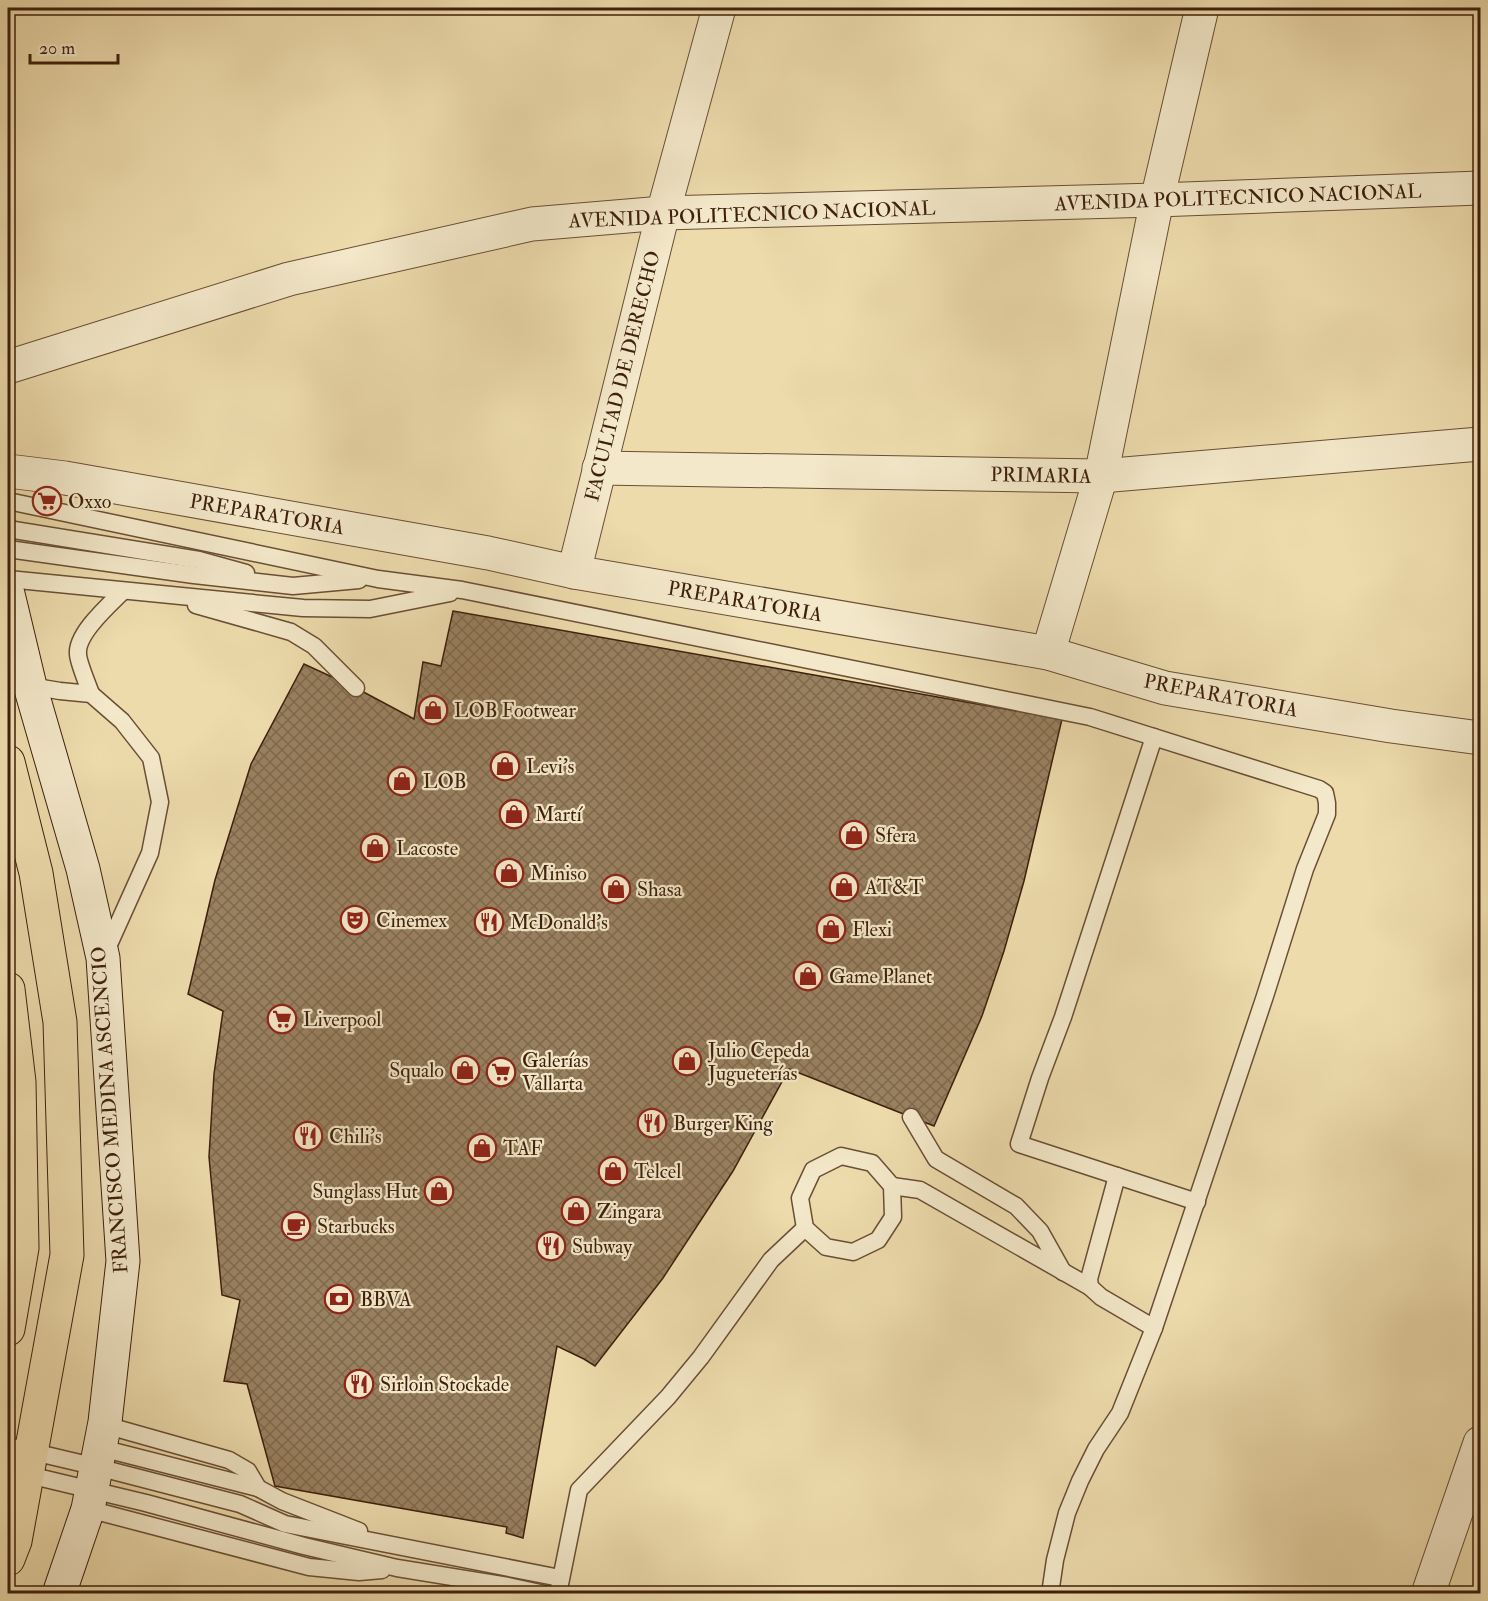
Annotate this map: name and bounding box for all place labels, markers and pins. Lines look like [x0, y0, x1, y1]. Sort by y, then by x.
supermarket icon: Oxxo [31, 485, 63, 517]
place label: Oxxo [68, 489, 111, 514]
shop icon: LOB Footwear [417, 694, 449, 726]
place label: LOB Footwear [454, 698, 576, 723]
shop icon: Levi's [489, 750, 521, 782]
place label: Levi's [526, 754, 575, 779]
shop icon: LOB [386, 765, 418, 797]
place label: LOB [423, 769, 467, 794]
shop icon: Martí [498, 798, 530, 830]
place label: Martí [535, 802, 583, 827]
shop icon: Sfera [838, 819, 870, 851]
place label: Sfera [875, 823, 917, 848]
shop icon: Lacoste [359, 832, 391, 864]
place label: Lacoste [396, 836, 458, 861]
shop icon: Miniso [493, 857, 525, 889]
place label: Miniso [530, 861, 587, 886]
shop icon: AT&T [828, 871, 860, 903]
shop icon: Shasa [600, 873, 632, 905]
place label: AT&T [864, 875, 924, 900]
place label: Shasa [637, 877, 683, 902]
theatre icon: Cinemex [339, 904, 371, 936]
restaurant icon: McDonald's [473, 906, 505, 938]
place label: Cinemex [376, 908, 447, 933]
place label: McDonald's [510, 910, 608, 935]
shop icon: Flexi [815, 913, 847, 945]
place label: Flexi [852, 917, 892, 942]
shop icon: Game Planet [792, 960, 824, 992]
place label: Game Planet [829, 964, 933, 989]
supermarket icon: Liverpool [266, 1003, 298, 1035]
place label: Liverpool [303, 1007, 381, 1033]
place label: Julio Cepeda Jugueterías [707, 1038, 811, 1086]
shop icon: Julio Cepeda Jugueterías [671, 1045, 703, 1077]
place label: Galerías Vallarta [522, 1048, 588, 1096]
shop icon: Squalo [449, 1054, 481, 1086]
supermarket icon: Galerías Vallarta [485, 1056, 517, 1088]
place label: Squalo [389, 1058, 444, 1083]
restaurant icon: Burger King [636, 1107, 668, 1139]
place label: Burger King [673, 1111, 774, 1136]
restaurant icon: Chili's [292, 1120, 324, 1152]
place label: Chili's [329, 1124, 382, 1149]
shop icon: TAF [466, 1132, 498, 1164]
place label: TAF [503, 1136, 543, 1161]
shop icon: Telcel [597, 1155, 629, 1187]
place label: Telcel [634, 1159, 681, 1184]
shop icon: Sunglass Hut [423, 1175, 455, 1207]
place label: Sunglass Hut [312, 1179, 419, 1204]
shop icon: Zingara [560, 1195, 592, 1227]
place label: Zingara [597, 1199, 662, 1224]
cafe icon: Starbucks [280, 1210, 312, 1242]
place label: Starbucks [317, 1214, 395, 1239]
restaurant icon: Subway [535, 1230, 567, 1262]
place label: Subway [572, 1234, 633, 1259]
bank icon: BBVA [323, 1283, 355, 1315]
place label: BBVA [360, 1287, 412, 1312]
restaurant icon: Sirloin Stockade [343, 1368, 375, 1400]
place label: Sirloin Stockade [380, 1372, 509, 1397]

